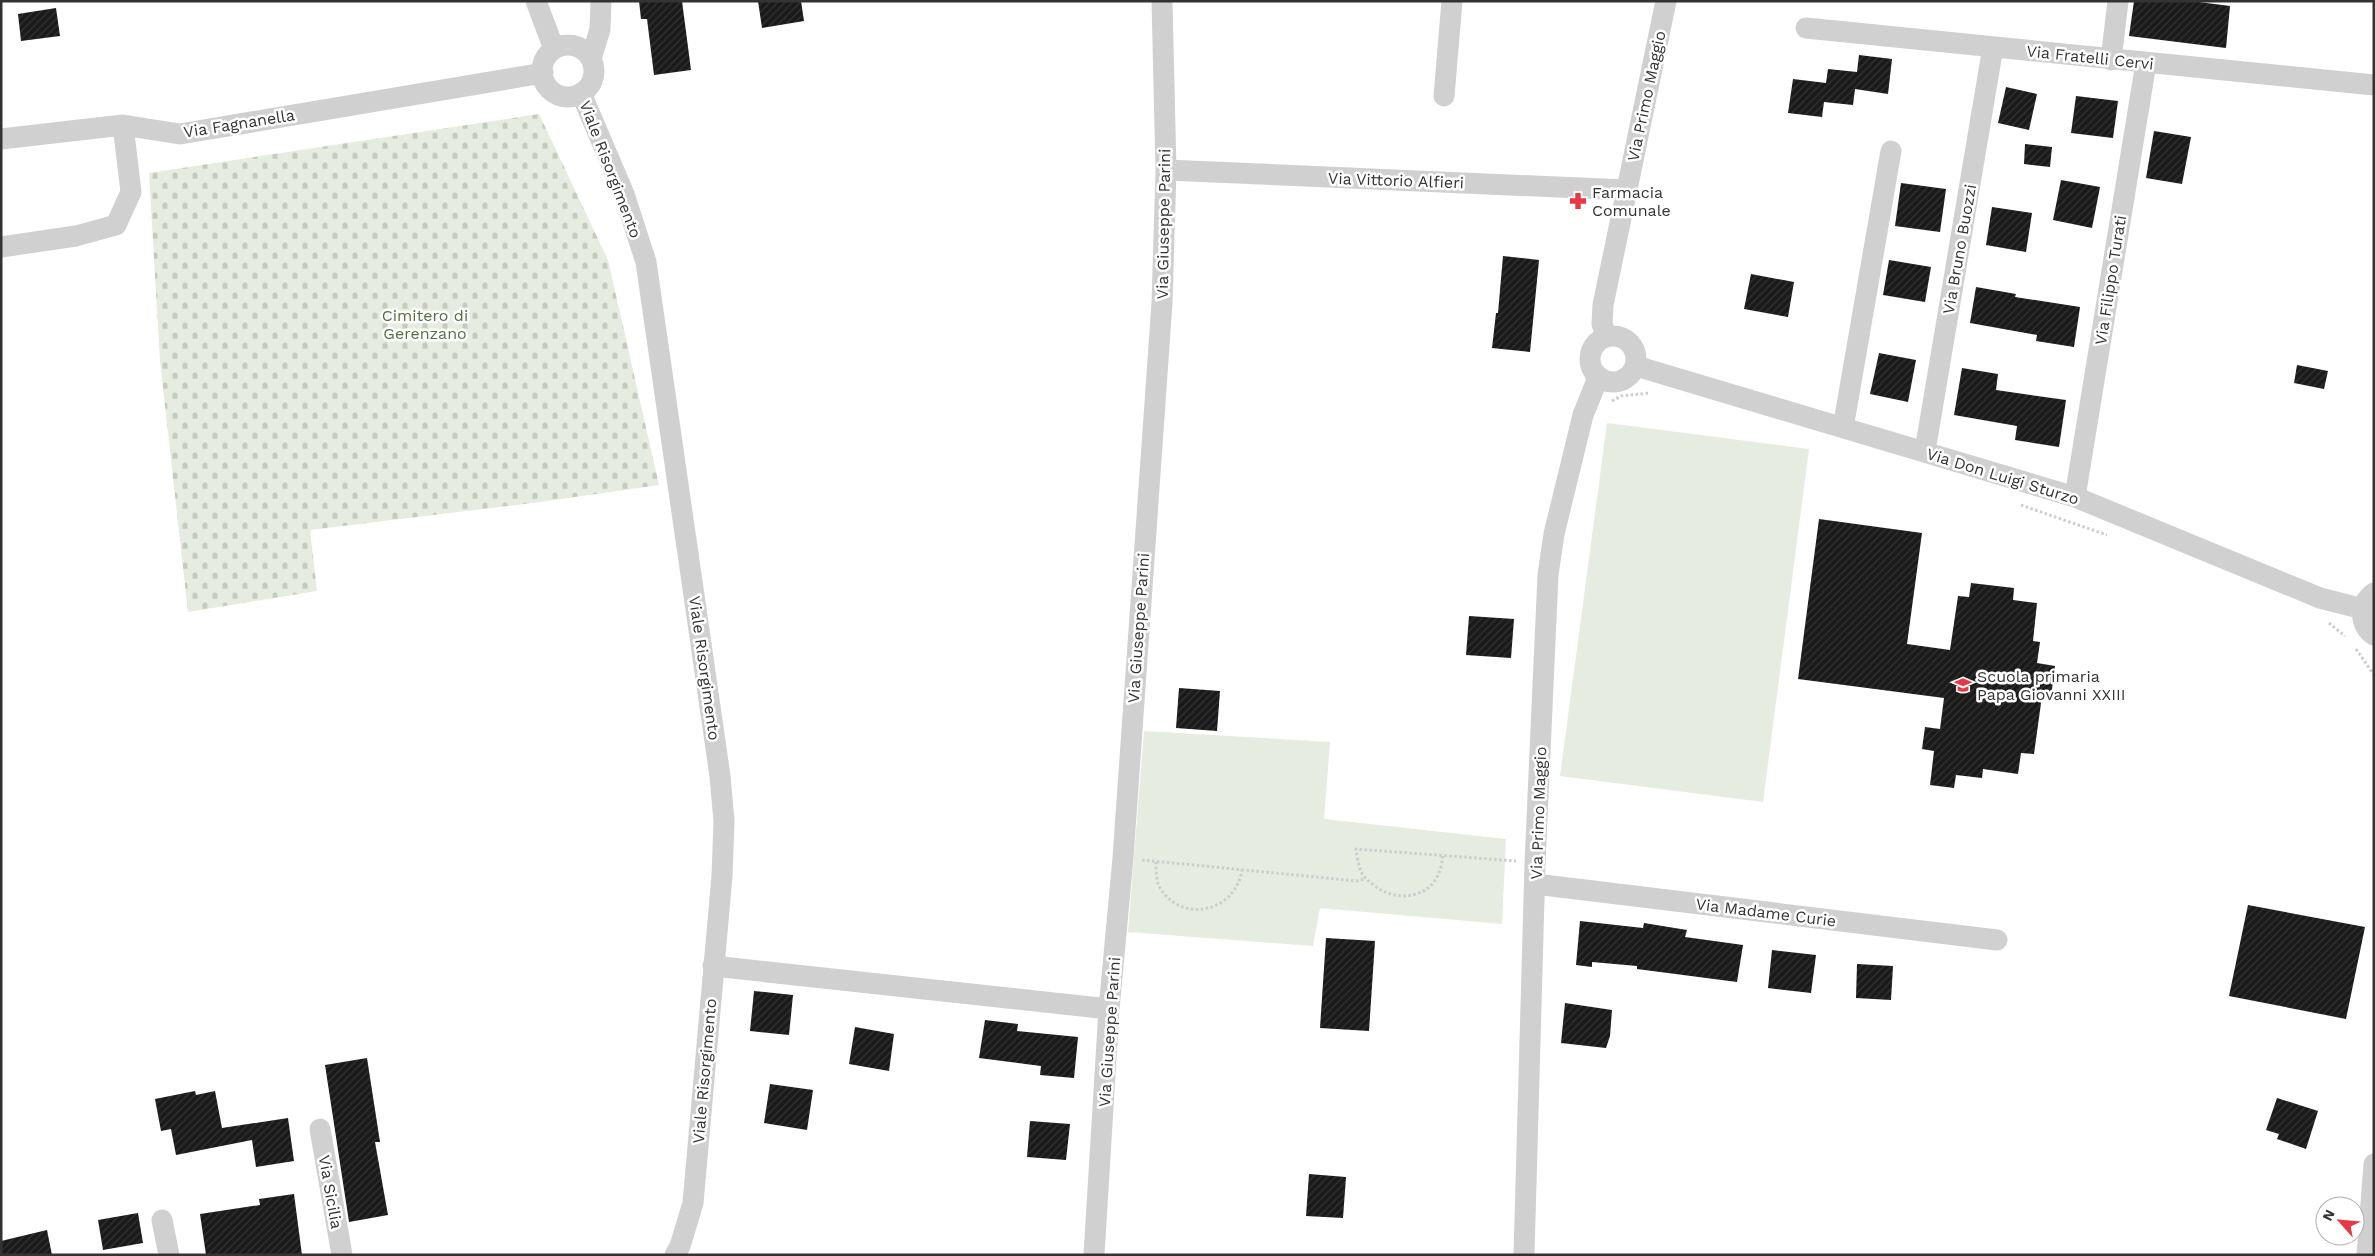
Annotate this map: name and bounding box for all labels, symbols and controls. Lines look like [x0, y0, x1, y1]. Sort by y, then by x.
street label: Via Primo Maggio [1623, 29, 1670, 163]
street label: Via Fratelli Cervi [2025, 41, 2154, 74]
street label: Viale Risorgimento [576, 98, 645, 241]
street label: Via Fagnanella [182, 105, 296, 142]
street label: Via Giuseppe Parini [1153, 149, 1174, 299]
street label: Via Vittorio Alfieri [1328, 169, 1464, 192]
place label: Farmacia Comunale [1592, 183, 1671, 220]
street label: Via Bruno Buozzi [1939, 183, 1980, 316]
pharmacy icon: Farmacia Comunale [1568, 191, 1588, 211]
street label: Via Filippo Turati [2091, 214, 2130, 346]
park label: Cimitero di Gerenzano [382, 306, 468, 343]
street label: Via Don Luigi Sturzo [1924, 444, 2081, 509]
street label: Via Giuseppe Parini [1124, 552, 1153, 704]
street label: Viale Risorgimento [685, 595, 724, 741]
place label: Scuola primaria Papa Giovanni XXIII [1977, 667, 2125, 704]
school or university icon: Scuola primaria Papa Giovanni XXIII [1953, 675, 1973, 695]
street label: Via Primo Maggio [1527, 746, 1550, 880]
street label: Via Madame Curie [1695, 894, 1837, 931]
street label: Via Giuseppe Parini [1095, 956, 1124, 1108]
street label: Viale Risorgimento [689, 998, 720, 1144]
street label: Via Sicilia [315, 1154, 346, 1230]
north arrow [2315, 1196, 2365, 1246]
text: N [2319, 1207, 2338, 1223]

